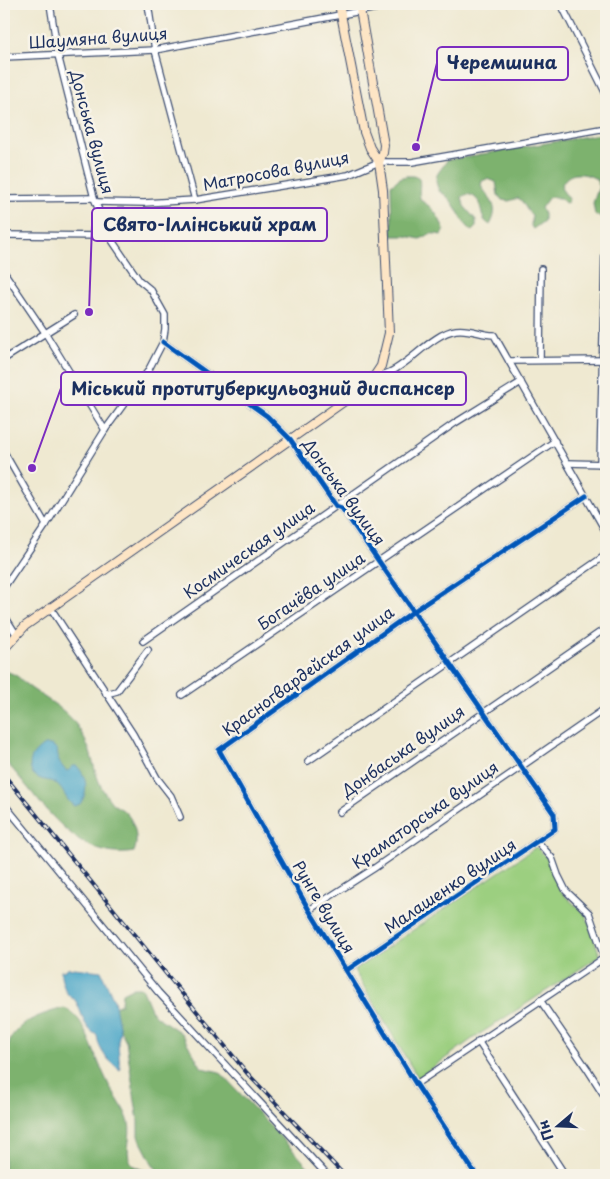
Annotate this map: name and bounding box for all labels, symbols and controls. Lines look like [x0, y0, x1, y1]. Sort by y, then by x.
street label: Шаумяна вулиця [28, 20, 168, 54]
callout: Черемшина [437, 47, 568, 80]
text: Черемшина [447, 48, 558, 75]
street label: Донська вулиця [65, 66, 121, 196]
street label: Матросова вулиця [201, 144, 351, 196]
callout: Свято-Іллінський храм [92, 208, 327, 241]
text: Свято-Іллінський храм [103, 210, 317, 237]
callout: Міський протитуберкульозний диспансер [61, 372, 466, 405]
text: Міський протитуберкульозний диспансер [71, 374, 455, 401]
street label: Донська вулиця [297, 432, 392, 550]
street label: Космическая улица [178, 495, 319, 604]
street label: Богачёва улица [252, 545, 369, 635]
street label: Красногвардейская улица [216, 600, 398, 741]
street label: Донбаська вулиця [335, 699, 469, 802]
street label: Краматорська вулиця [346, 754, 503, 874]
street label: Малашенко вулиця [379, 832, 520, 938]
street label: Рунге вулиця [288, 856, 362, 957]
north arrow [532, 1102, 582, 1152]
text: Пн [532, 1117, 558, 1143]

